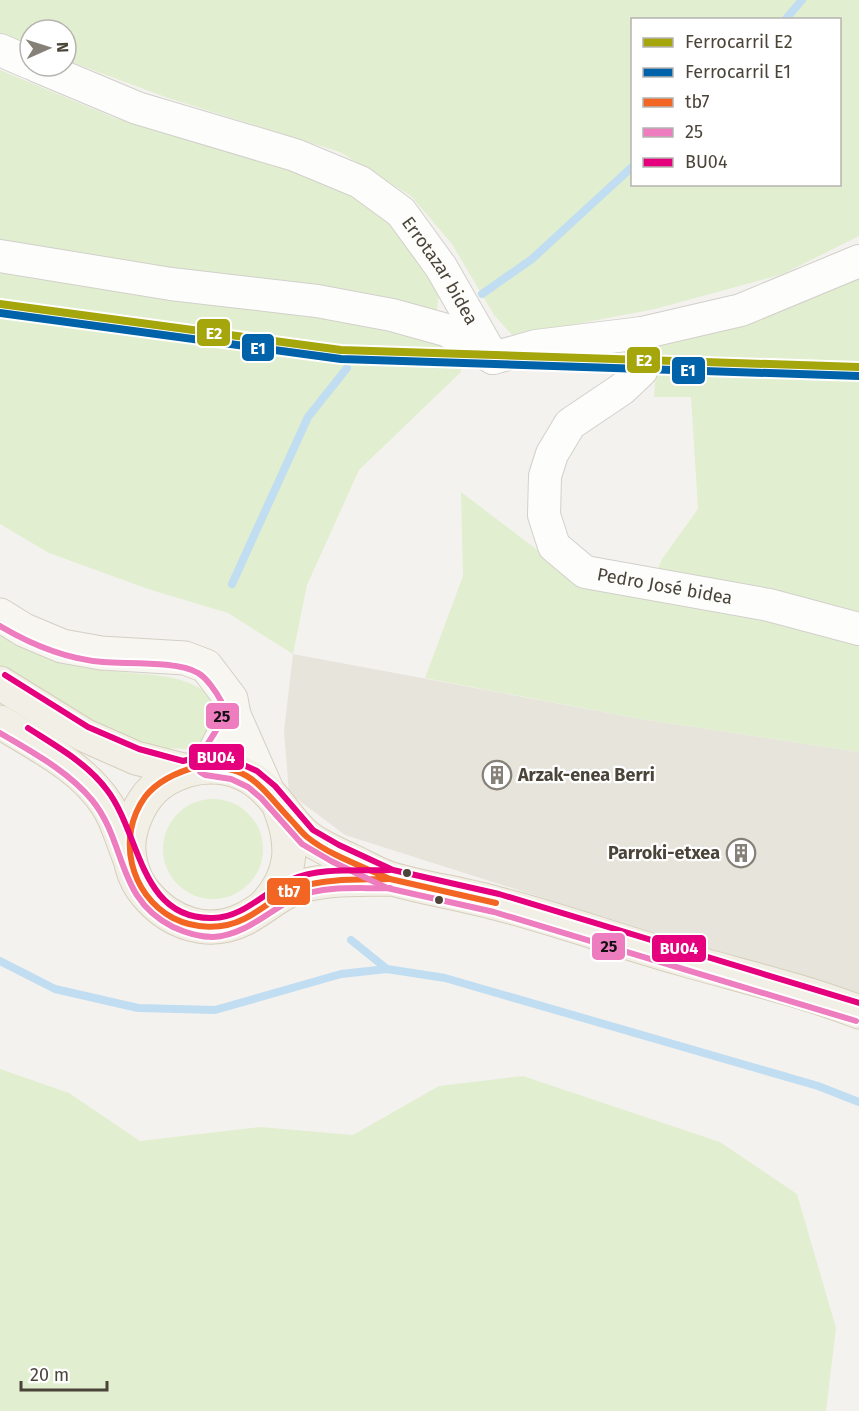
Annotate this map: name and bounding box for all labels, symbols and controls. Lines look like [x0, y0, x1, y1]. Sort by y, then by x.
north arrow [18, 18, 78, 78]
legend [631, 18, 841, 186]
text: Ferrocarril E2 [685, 31, 793, 53]
text: N [53, 41, 72, 53]
text: Ferrocarril E1 [685, 61, 791, 83]
text: tb7 [685, 91, 709, 113]
text: 25 [685, 121, 703, 143]
text: BU04 [685, 151, 728, 173]
street label: Errotazar bidea [397, 212, 483, 329]
line badge: E2 [196, 318, 231, 347]
text: E2 [206, 324, 222, 343]
line badge: E1 [241, 333, 275, 362]
text: E1 [250, 339, 266, 358]
line badge: E2 [626, 346, 661, 374]
text: E2 [636, 351, 652, 370]
line badge: E1 [671, 356, 706, 385]
text: E1 [680, 361, 696, 380]
street label: Pedro José bidea [595, 563, 734, 609]
line badge: 25 [205, 702, 240, 730]
text: 25 [214, 707, 231, 726]
line badge: BU04 [188, 743, 245, 771]
text: BU04 [197, 748, 235, 767]
building icon: Arzak-enea Berri [481, 759, 513, 791]
place label: Arzak-enea Berri [517, 764, 655, 786]
building icon: Parroki-etxea [725, 837, 757, 869]
place label: Parroki-etxea [608, 842, 720, 864]
unlabelled marker [401, 867, 413, 879]
line badge: tb7 [266, 877, 311, 906]
text: tb7 [278, 882, 301, 901]
unlabelled marker [433, 894, 445, 906]
line badge: 25 [591, 932, 626, 961]
line badge: BU04 [651, 934, 707, 963]
text: 25 [601, 937, 618, 956]
text: BU04 [660, 939, 698, 958]
scale bar [21, 1354, 106, 1392]
text: 20 m [30, 1364, 69, 1386]

